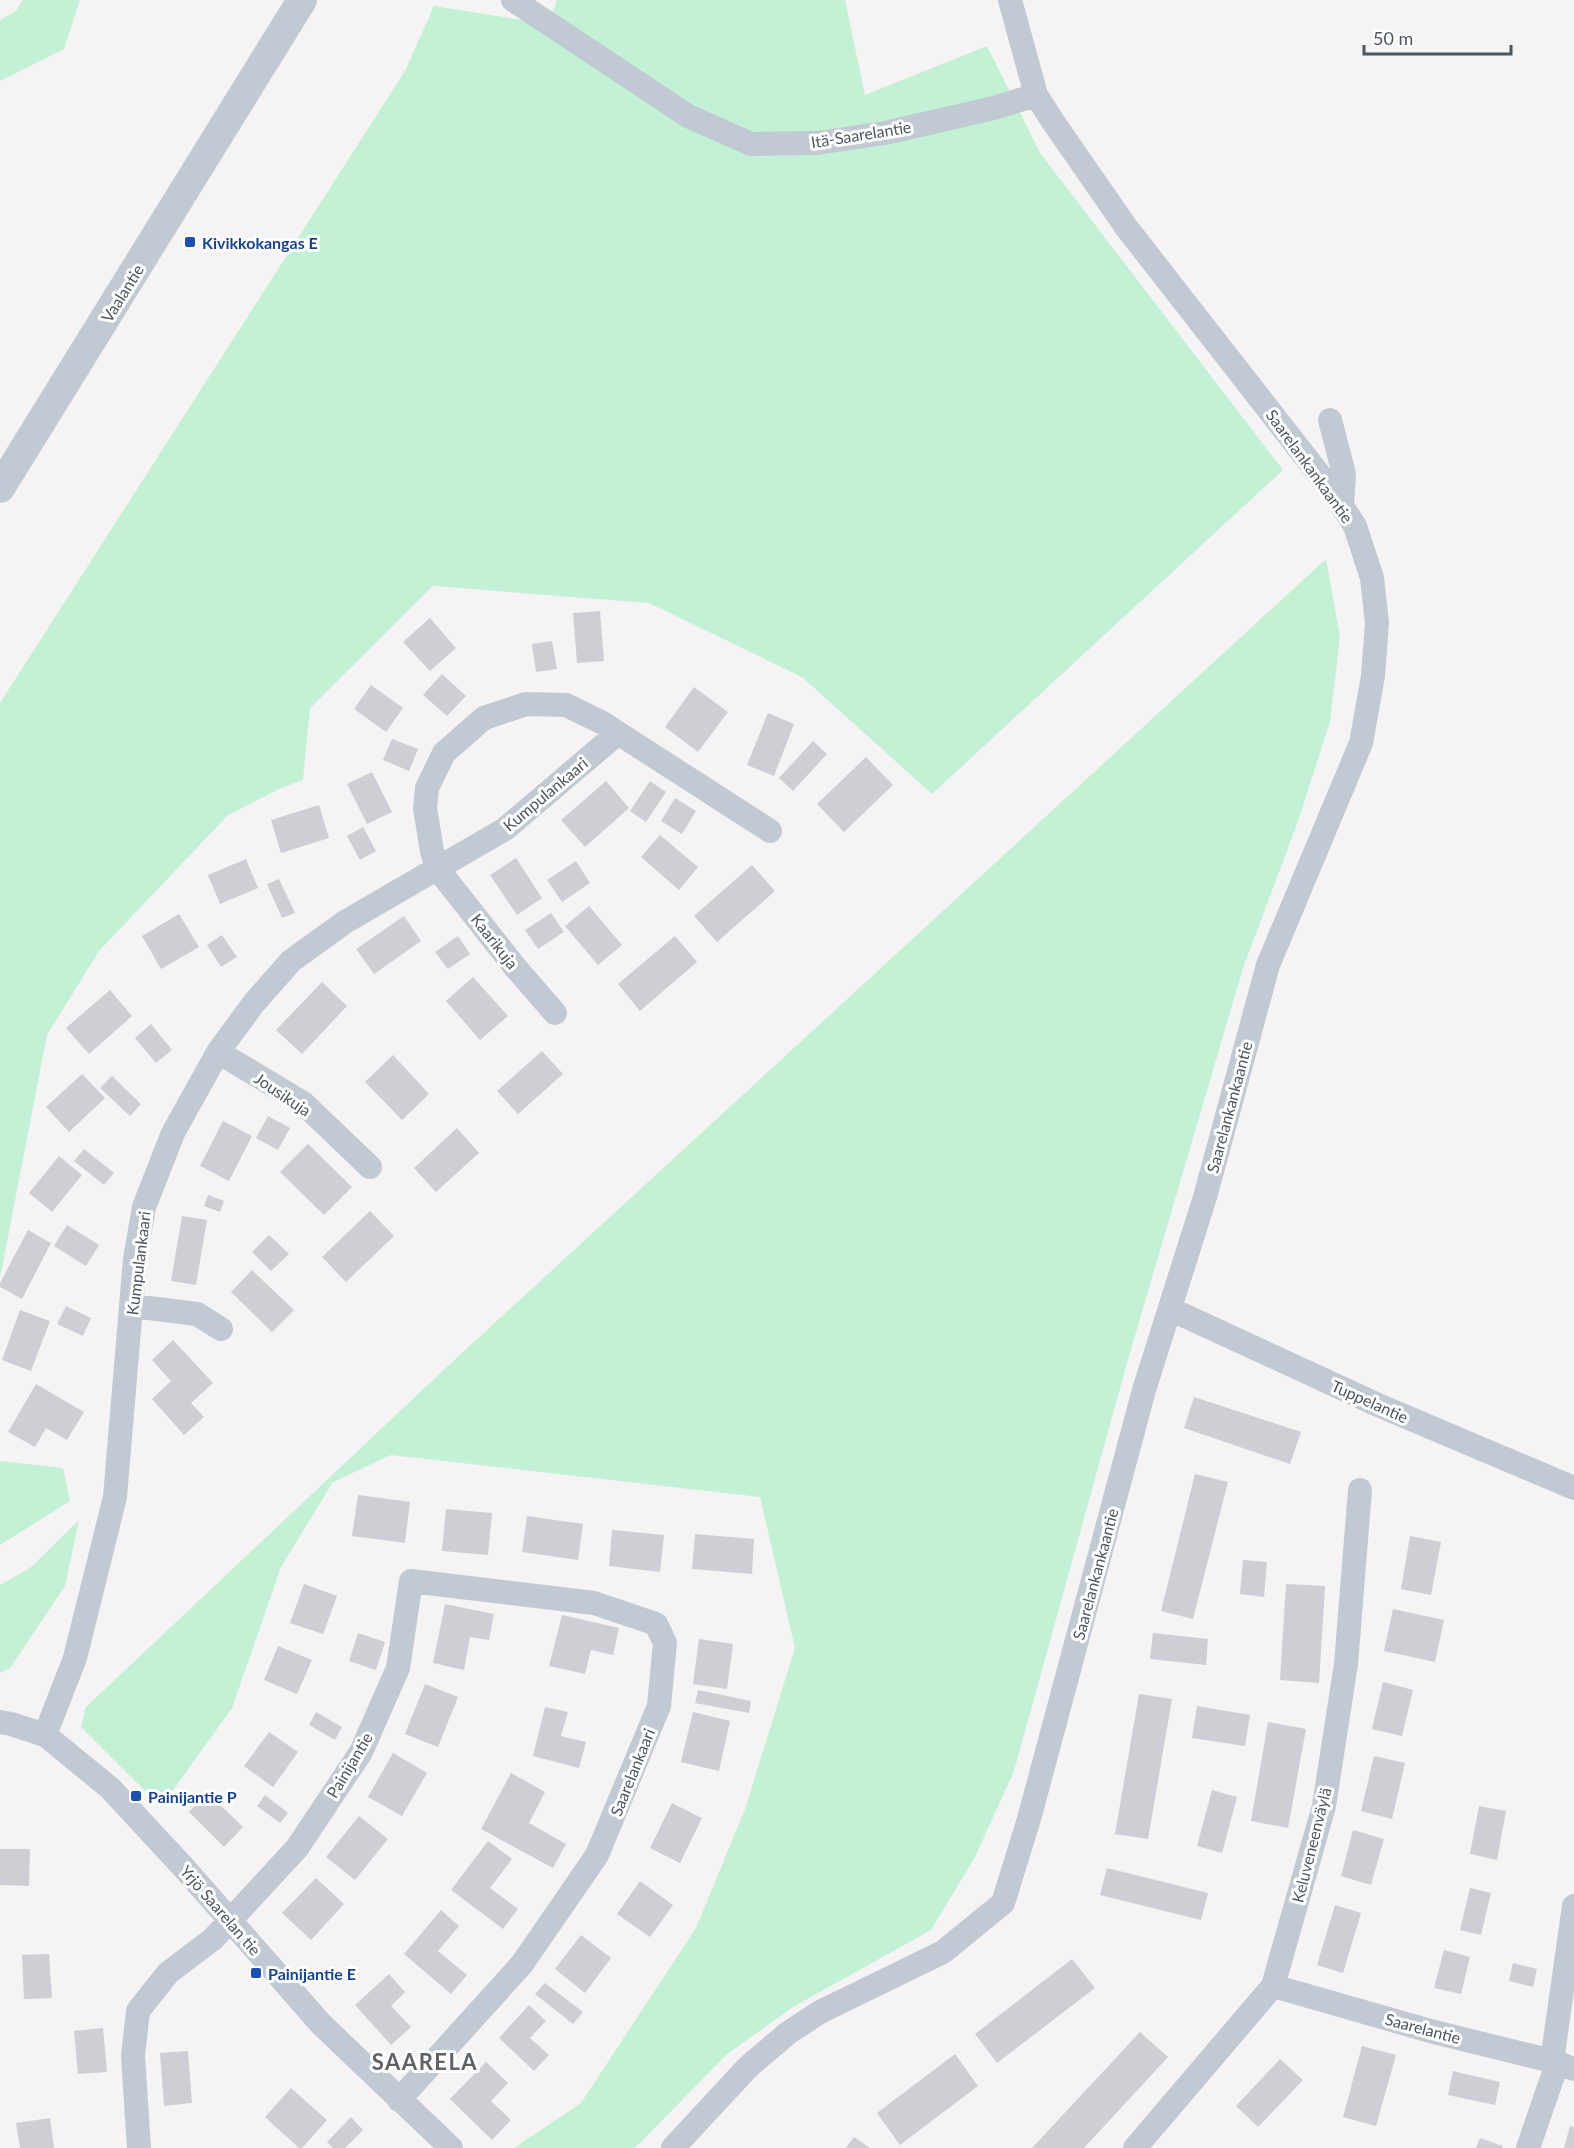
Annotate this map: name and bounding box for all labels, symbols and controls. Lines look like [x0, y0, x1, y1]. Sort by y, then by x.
scale bar [1364, 18, 1511, 56]
text: 50 m [1373, 27, 1413, 49]
street label: Itä-Saarelantie [810, 117, 912, 151]
place label: Kivikkokangas E [202, 233, 318, 252]
marker: Kivikkokangas E [183, 235, 197, 249]
street label: Vaalantie [97, 261, 147, 325]
street label: Saarelankankaantie [1263, 406, 1357, 526]
street label: Kumpulankaari [499, 753, 591, 835]
street label: Kaarikuja [468, 910, 522, 972]
street label: Saarelankankaantie [1202, 1039, 1256, 1175]
street label: Jousikuja [251, 1068, 315, 1120]
street label: Kumpulankaari [122, 1210, 154, 1316]
street label: Tuppelantie [1329, 1376, 1411, 1426]
street label: Saarelankankaantie [1068, 1506, 1122, 1642]
street label: Saarelankaari [606, 1725, 658, 1819]
street label: Painijantie [322, 1729, 376, 1801]
street label: Keluveneenväylä [1288, 1785, 1334, 1905]
place label: Painijantie P [148, 1787, 237, 1806]
marker: Painijantie P [129, 1789, 143, 1803]
street label: Yrjö Saarelan tie [177, 1861, 265, 1959]
place label: Painijantie E [268, 1964, 356, 1983]
marker: Painijantie E [249, 1966, 263, 1980]
street label: Saarelantie [1383, 2009, 1463, 2047]
district label: SAARELA [372, 2048, 478, 2075]

